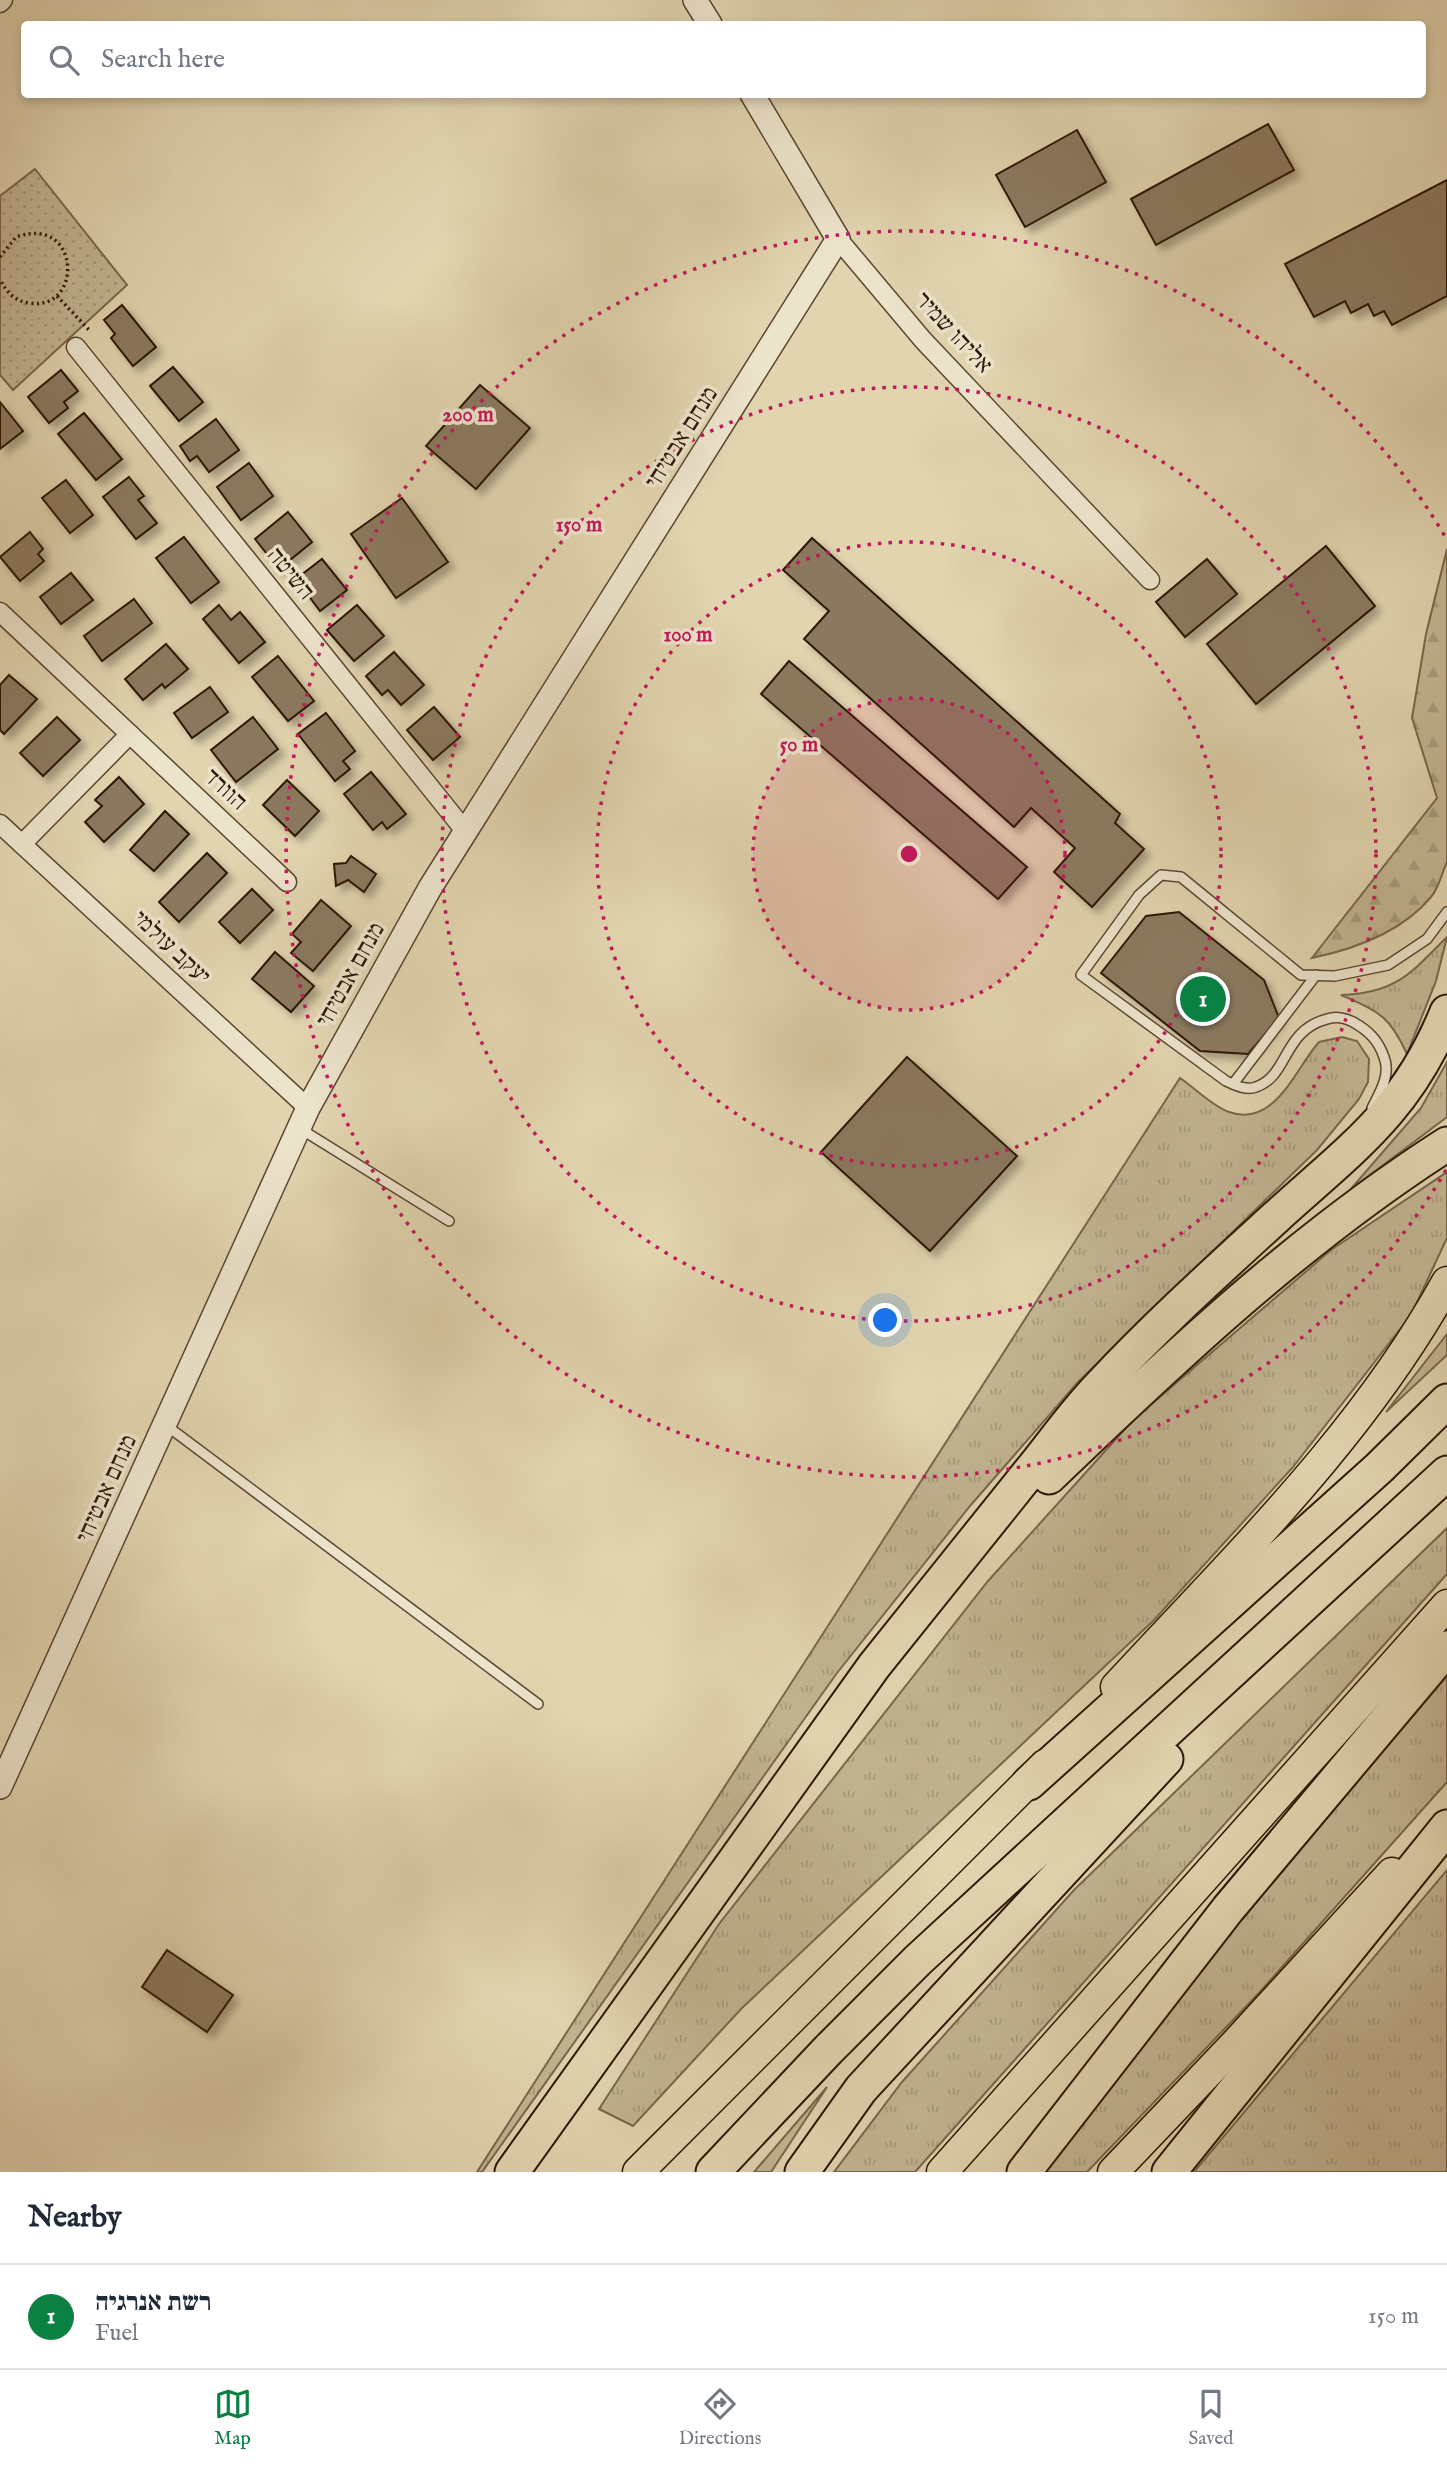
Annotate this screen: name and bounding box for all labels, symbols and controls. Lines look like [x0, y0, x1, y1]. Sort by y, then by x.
search box [21, 21, 1426, 98]
icon: search [45, 41, 83, 79]
text: Search here [101, 43, 225, 76]
street label: אליהו שמיר [907, 286, 999, 380]
street label: מנחם אבטיחי [638, 381, 726, 495]
text: 200 m [442, 402, 494, 429]
text: 150 m [556, 512, 603, 539]
street label: השיטה [259, 541, 321, 607]
text: 100 m [663, 622, 713, 649]
text: 50 m [780, 732, 819, 759]
street label: הוורד [197, 762, 253, 818]
centre of rings [897, 842, 921, 866]
street label: יעקב עולמי [125, 904, 217, 992]
street label: מנחם אבטיחי [309, 917, 393, 1033]
pin: 1 [1180, 973, 1226, 1025]
your location [868, 1303, 902, 1337]
street label: מנחם אבטיחי [69, 1430, 145, 1548]
text: Nearby [28, 2199, 121, 2237]
text: רשת אנרגיה [95, 2286, 212, 2319]
text: 1 [47, 2302, 55, 2331]
text: 150 m [1368, 2302, 1419, 2331]
text: Fuel [95, 2319, 138, 2348]
tab: Map [214, 2385, 252, 2451]
tab: Directions [679, 2385, 761, 2451]
tab: Saved [1188, 2385, 1233, 2451]

